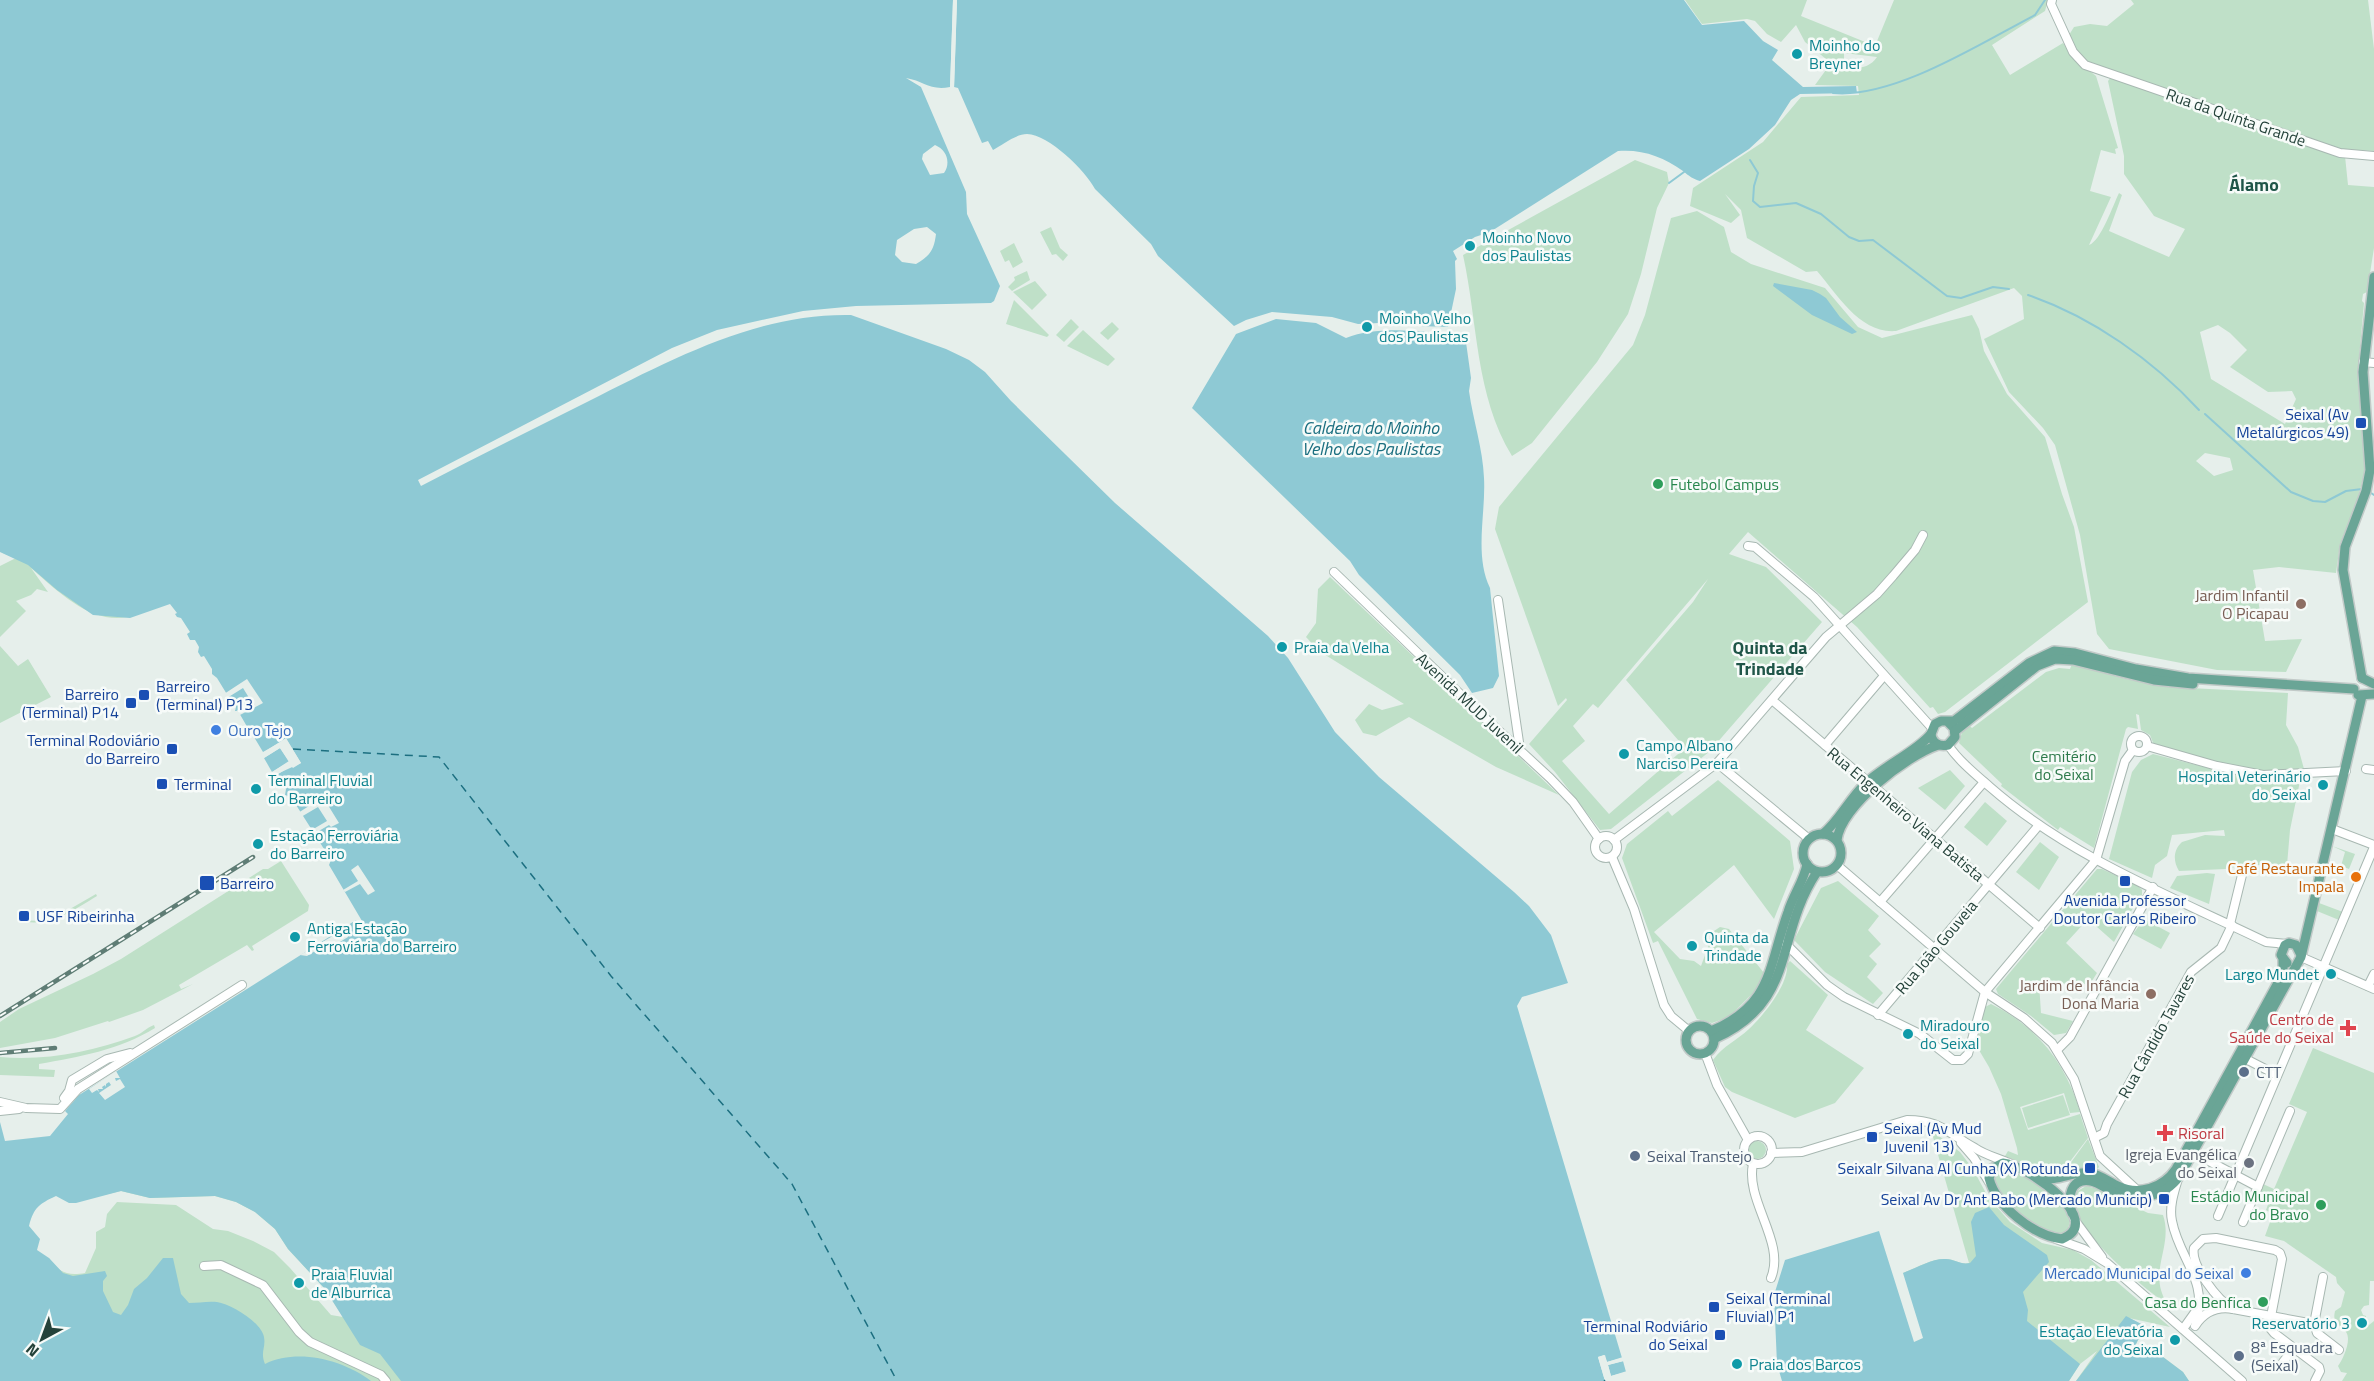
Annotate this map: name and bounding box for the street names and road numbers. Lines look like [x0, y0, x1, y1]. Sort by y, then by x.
street label: Rua da Quinta Grande [2163, 82, 2309, 152]
street label: Avenida MUD Juvenil [1411, 647, 1529, 759]
street label: Rua Engenheiro Viana Batista [1822, 741, 1990, 887]
street label: Rua João Gouveia [1889, 895, 1983, 999]
street label: Rua Cândido Tavares [2112, 969, 2200, 1103]

